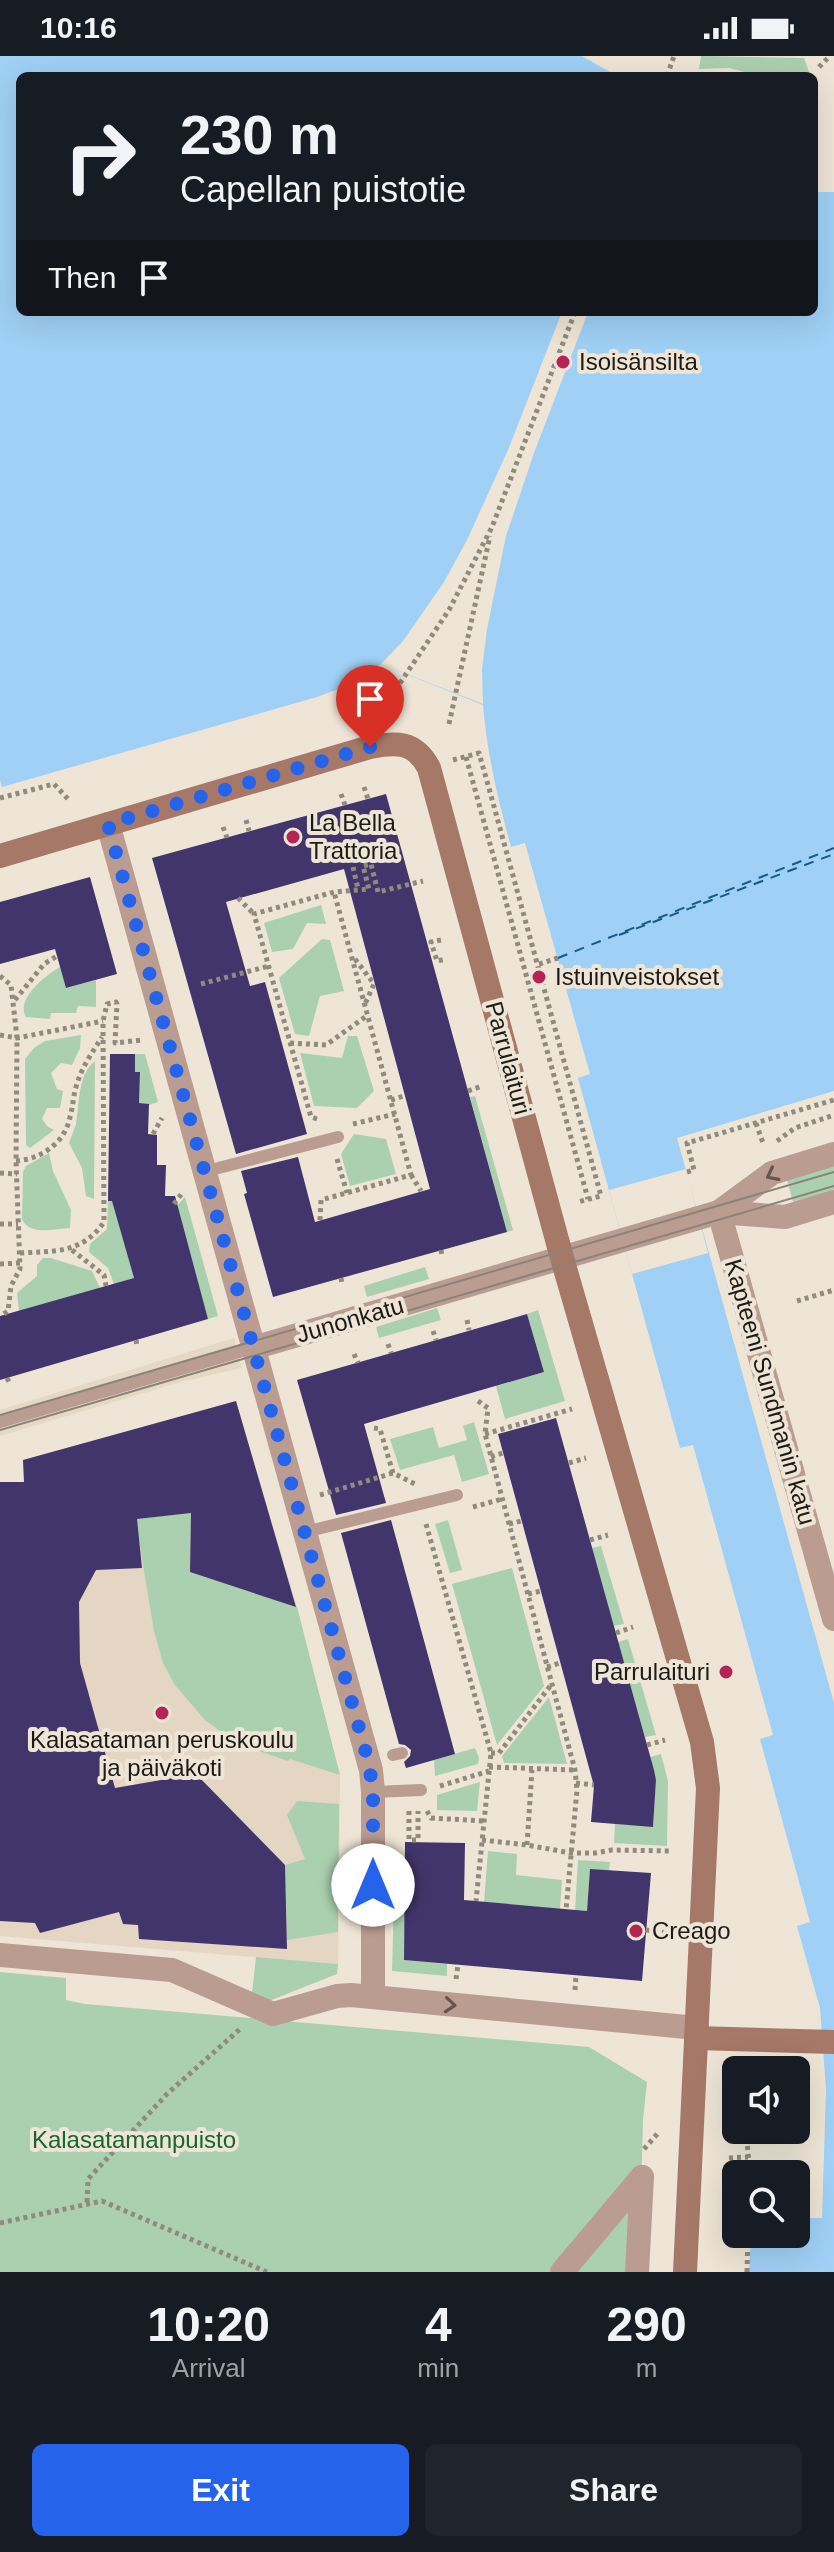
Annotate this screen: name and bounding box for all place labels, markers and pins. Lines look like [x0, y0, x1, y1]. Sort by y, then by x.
place label: Isoisänsilta [579, 348, 698, 375]
marker: Isoisänsilta [554, 353, 572, 371]
pin [336, 665, 404, 747]
place label: La Bella Trattoria [309, 809, 398, 864]
marker: La Bella Trattoria [284, 828, 302, 846]
place label: Istuinveistokset [555, 963, 719, 990]
marker: Istuinveistokset [530, 968, 548, 986]
place label: Parrulaituri [594, 1658, 710, 1685]
marker: Parrulaituri [717, 1663, 735, 1681]
marker: Kalasataman peruskoulu ja päiväkoti [153, 1704, 171, 1722]
place label: Kalasataman peruskoulu ja päiväkoti [30, 1726, 294, 1781]
place label: Creago [652, 1917, 731, 1944]
marker: Creago [627, 1922, 645, 1940]

